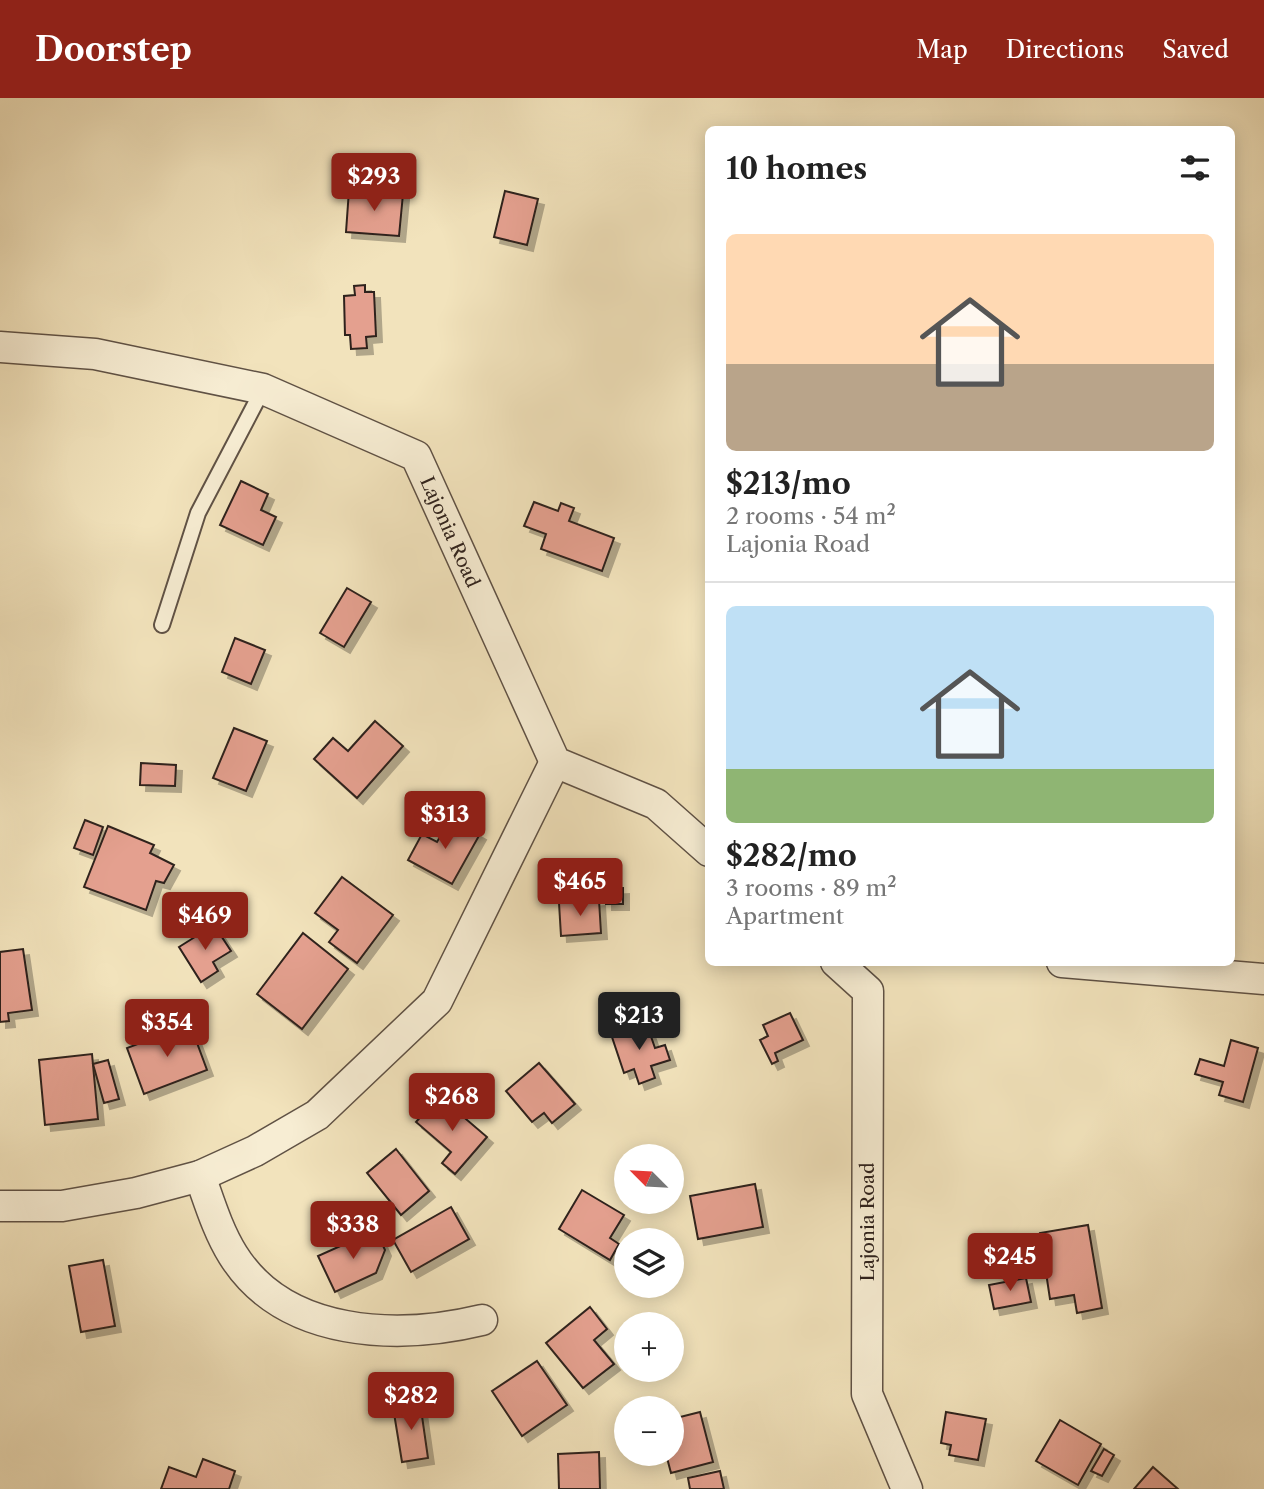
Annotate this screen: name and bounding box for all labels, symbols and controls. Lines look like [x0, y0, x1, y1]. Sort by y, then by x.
text: Doorstep [35, 29, 192, 70]
text: Map [916, 35, 968, 64]
text: Directions [1006, 35, 1124, 64]
text: Saved [1162, 35, 1229, 64]
icon: filters [1176, 149, 1214, 187]
text: 10 homes [726, 150, 867, 187]
pin: $293 [333, 153, 415, 213]
text: $293 [347, 162, 401, 190]
icon: home [907, 279, 1033, 405]
text: $213/mo [726, 465, 851, 502]
street label: Lajonia Road [415, 473, 485, 591]
text: 2 rooms · 54 m² [726, 502, 896, 530]
text: Lajonia Road [726, 530, 870, 558]
icon: home [907, 651, 1033, 777]
pin: $313 [404, 792, 486, 851]
text: $313 [420, 800, 470, 828]
text: $282/mo [726, 837, 857, 874]
pin: $465 [539, 858, 621, 918]
text: $465 [554, 867, 606, 895]
text: 3 rooms · 89 m² [726, 874, 897, 902]
pin: $469 [164, 892, 246, 952]
text: $469 [178, 901, 232, 929]
text: Apartment [726, 902, 844, 930]
pin: $213 [598, 992, 680, 1052]
pin: $354 [126, 1000, 208, 1059]
text: $213 [614, 1001, 664, 1029]
text: $354 [141, 1008, 193, 1036]
pin: $268 [411, 1074, 493, 1133]
text: $268 [425, 1082, 479, 1110]
north arrow [614, 1144, 684, 1214]
map controls [614, 1144, 684, 1466]
street label: Lajonia Road [856, 1162, 879, 1282]
pin: $338 [312, 1202, 394, 1261]
text: $338 [326, 1210, 380, 1238]
button: layers [614, 1228, 684, 1298]
pin: $245 [969, 1234, 1051, 1293]
text: $245 [984, 1242, 1036, 1270]
button: + [614, 1312, 684, 1382]
pin: $282 [370, 1372, 452, 1432]
text: $282 [384, 1381, 438, 1409]
button: − [614, 1396, 684, 1466]

